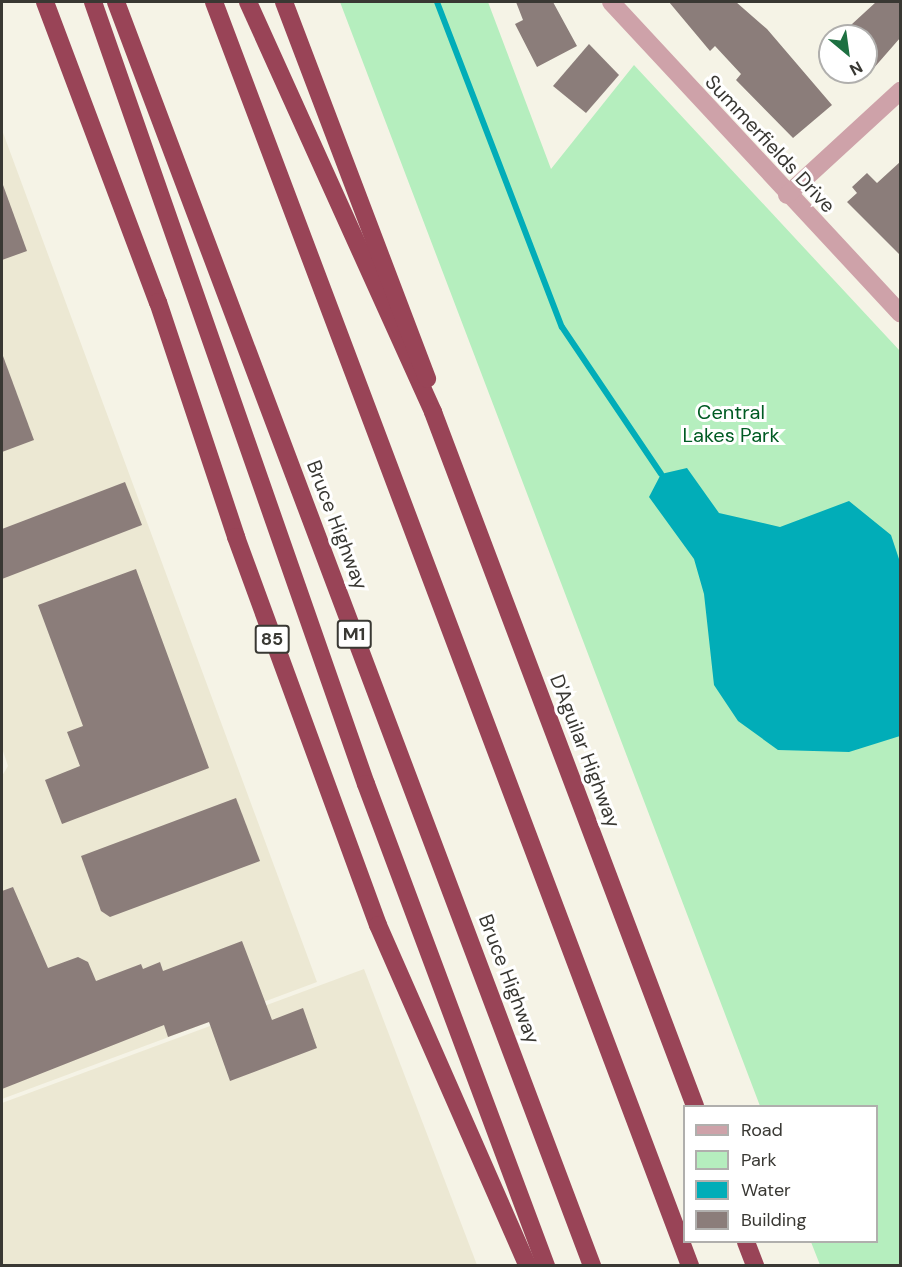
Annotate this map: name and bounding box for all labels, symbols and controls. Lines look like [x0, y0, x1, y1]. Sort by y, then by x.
north arrow [818, 24, 878, 84]
text: N [846, 56, 866, 80]
street label: Summerfields Drive [700, 70, 840, 218]
park label: Central Lakes Park [683, 400, 779, 447]
street label: Bruce Highway [301, 457, 373, 593]
road number: M1 [336, 619, 372, 649]
road number: 85 [254, 624, 290, 654]
street label: D'Aguilar Highway [545, 671, 625, 831]
street label: Bruce Highway [473, 911, 545, 1047]
legend [683, 1105, 878, 1243]
text: Road [741, 1118, 783, 1142]
text: Park [741, 1148, 777, 1172]
text: Water [741, 1178, 791, 1202]
text: Building [741, 1208, 806, 1232]

